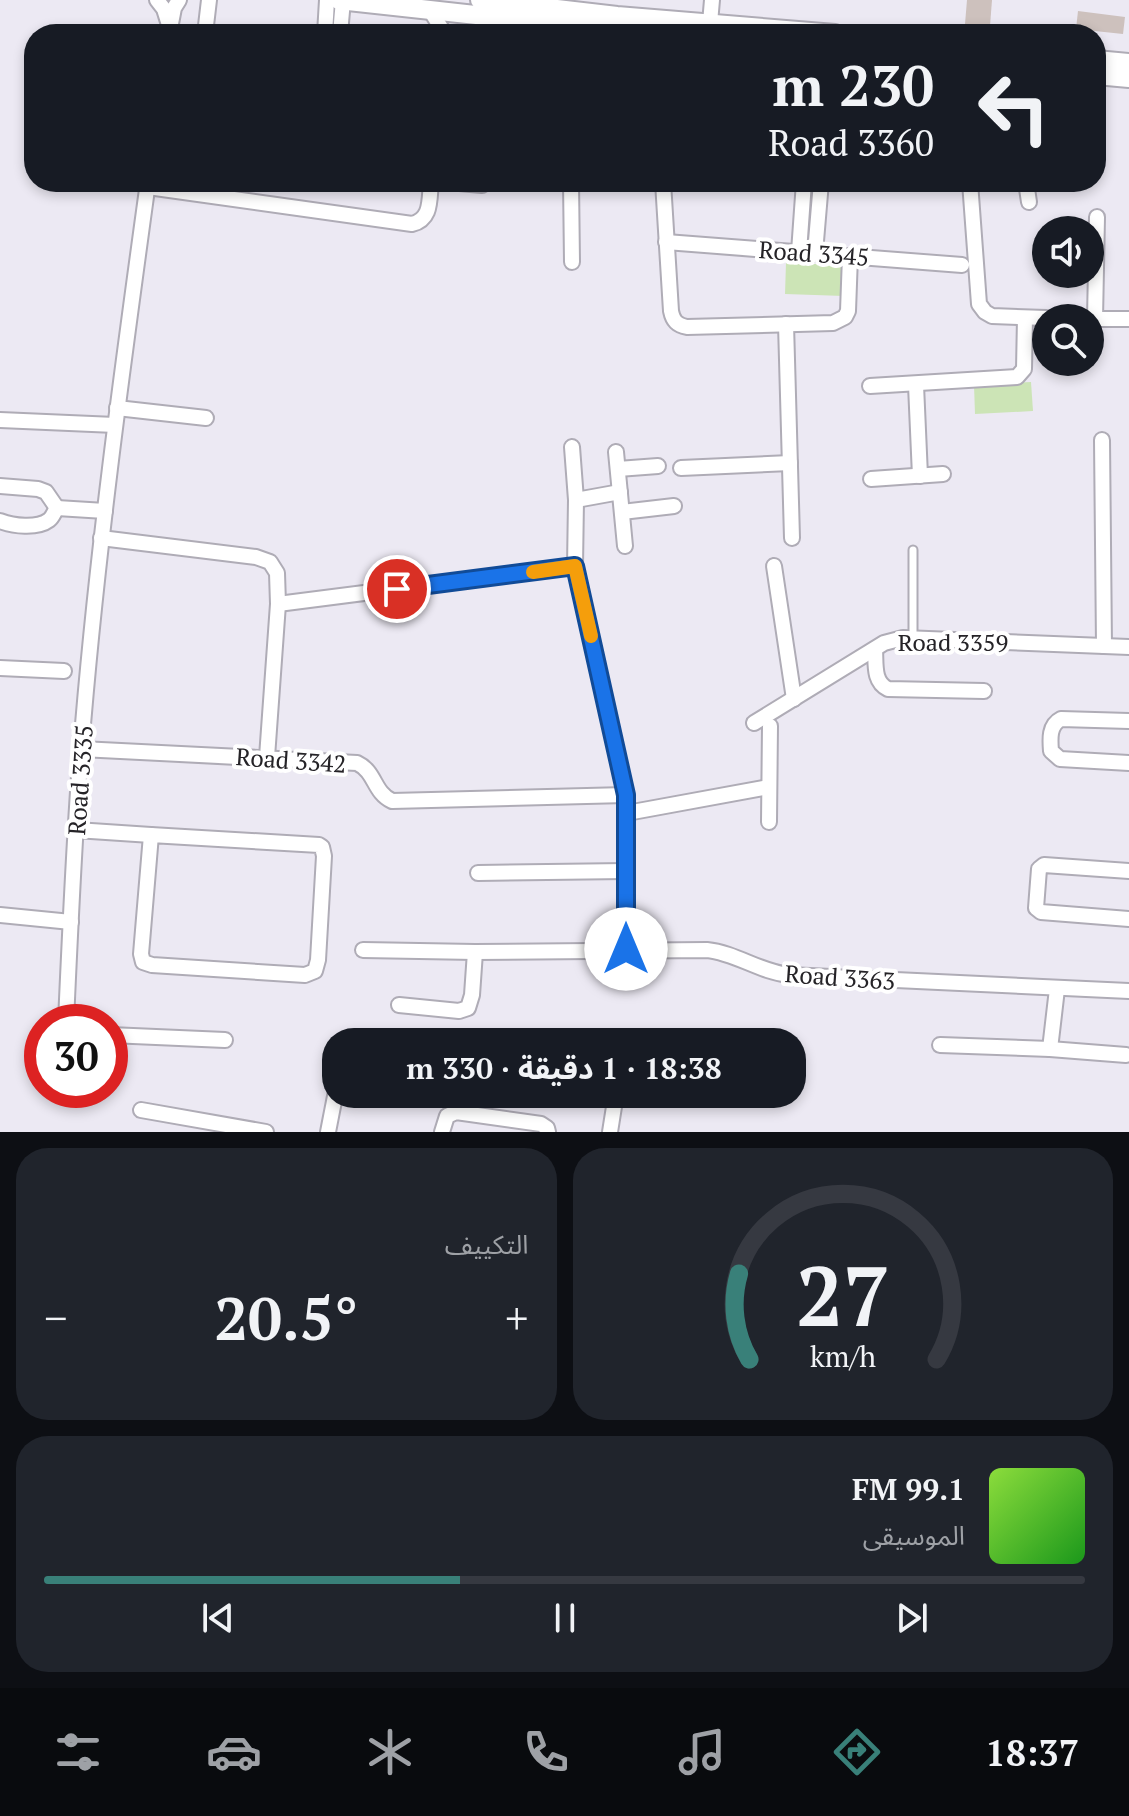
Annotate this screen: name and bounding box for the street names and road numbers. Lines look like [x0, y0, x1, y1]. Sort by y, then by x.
street label: Road 3345 [758, 233, 870, 273]
street label: Road 3359 [898, 626, 1008, 658]
street label: Road 3335 [60, 724, 100, 836]
street label: Road 3342 [235, 740, 347, 780]
street label: Road 3363 [784, 957, 896, 997]

